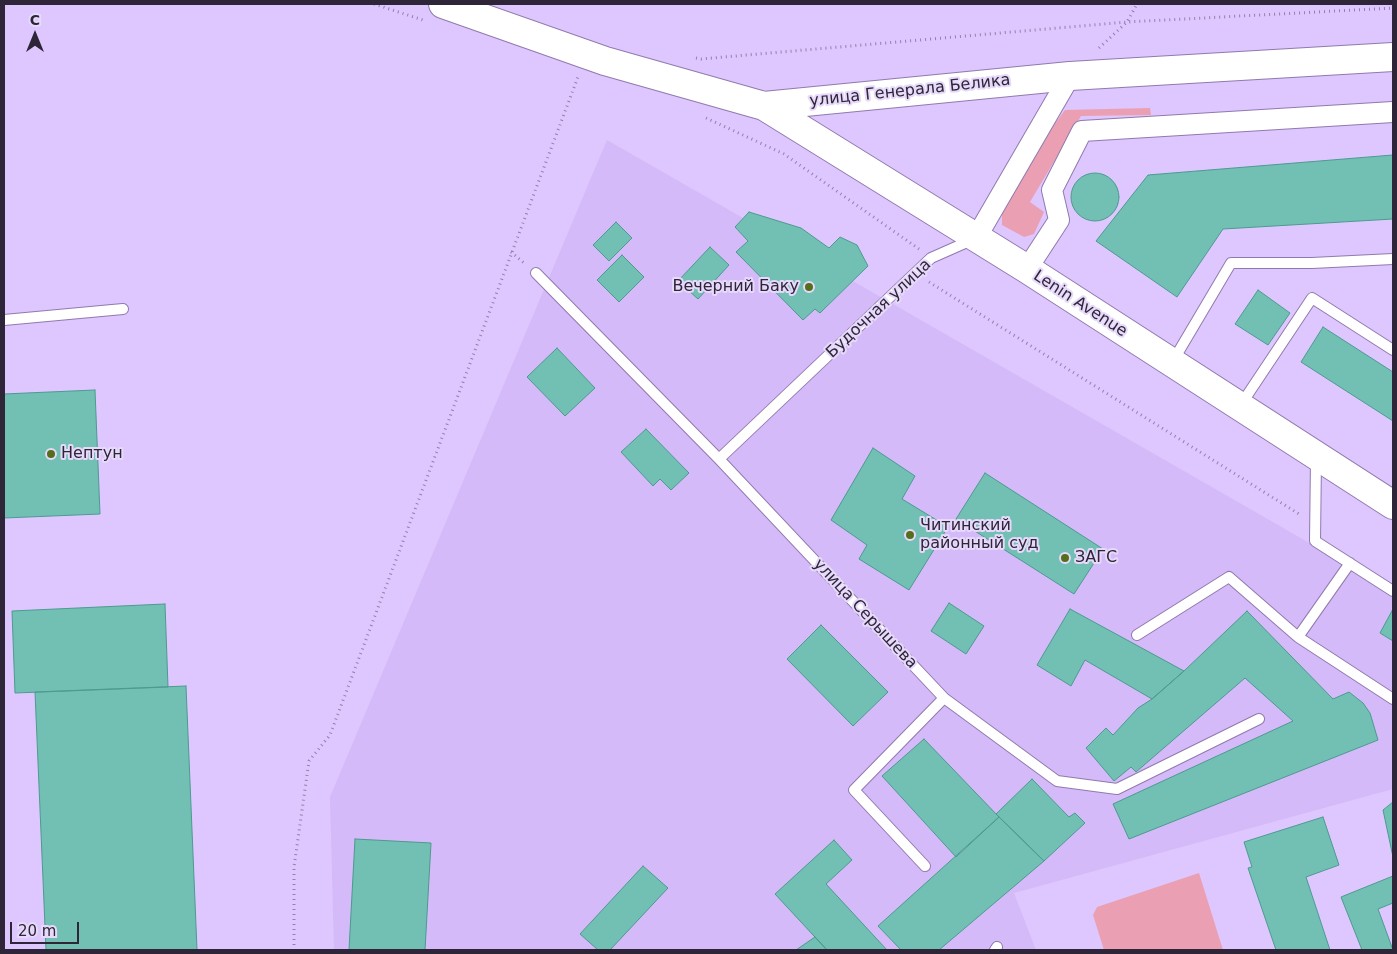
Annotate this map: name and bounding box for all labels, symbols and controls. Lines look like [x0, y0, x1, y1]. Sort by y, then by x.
north arrow [10, 10, 60, 60]
text: С [30, 12, 40, 28]
street label: улица Генерала Белика [809, 71, 1011, 111]
street label: Будочная улица [823, 255, 935, 363]
street label: Lenin Avenue [1030, 267, 1130, 341]
place label: Вечерний Баку [672, 277, 799, 297]
marker: Вечерний Баку [803, 281, 815, 293]
place label: Нептун [61, 444, 123, 464]
marker: Нептун [45, 448, 57, 460]
place label: Читинский районный суд [920, 516, 1039, 554]
marker: Читинский районный суд [904, 529, 916, 541]
place label: ЗАГС [1075, 548, 1117, 568]
marker: ЗАГС [1059, 552, 1071, 564]
street label: улица Серышева [809, 555, 921, 673]
scale bar [12, 912, 81, 944]
text: 20 m [18, 922, 56, 940]

